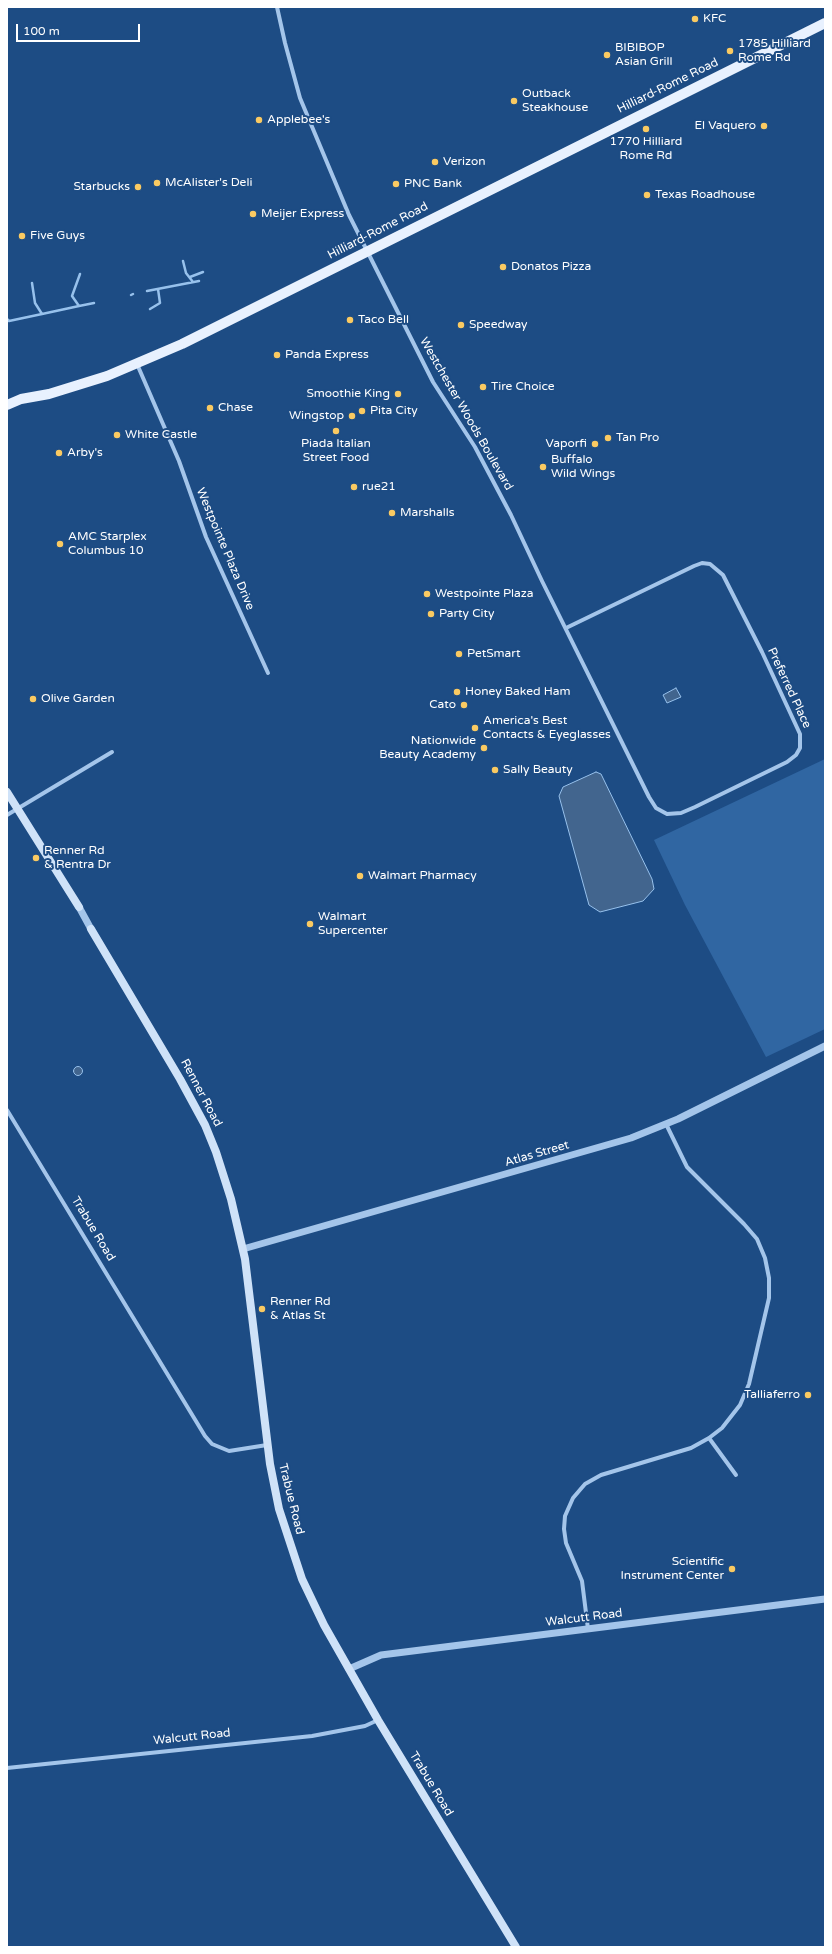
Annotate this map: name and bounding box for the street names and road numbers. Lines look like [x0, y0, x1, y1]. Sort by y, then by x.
street label: Hilliard-Rome Road [615, 55, 721, 117]
street label: Hilliard-Rome Road [325, 199, 431, 263]
street label: Westchester Woods Boulevard [416, 335, 516, 493]
street label: Westpointe Plaza Drive [193, 486, 257, 612]
street label: Preferred Place [764, 645, 814, 731]
street label: Renner Road [177, 1057, 225, 1129]
street label: Atlas Street [503, 1138, 571, 1170]
street label: Trabue Road [68, 1194, 118, 1264]
street label: Trabue Road [275, 1462, 307, 1536]
street label: Walcutt Road [545, 1606, 623, 1630]
street label: Walcutt Road [153, 1726, 231, 1748]
street label: Trabue Road [406, 1749, 456, 1819]

